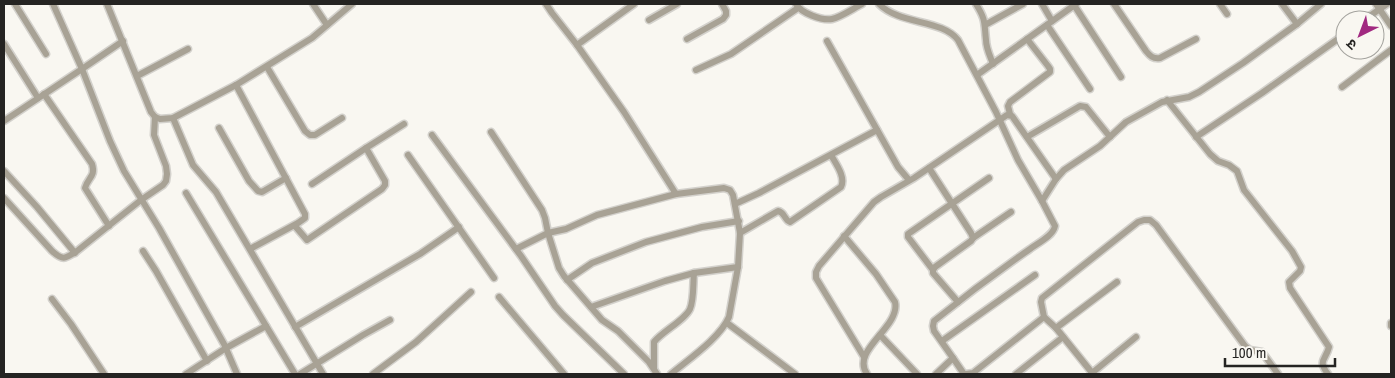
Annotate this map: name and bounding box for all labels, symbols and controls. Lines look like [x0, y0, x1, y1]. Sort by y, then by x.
north arrow [1335, 10, 1385, 60]
text: उ [1342, 35, 1360, 54]
scale bar [1225, 336, 1335, 368]
text: 100 m [1232, 342, 1266, 363]

